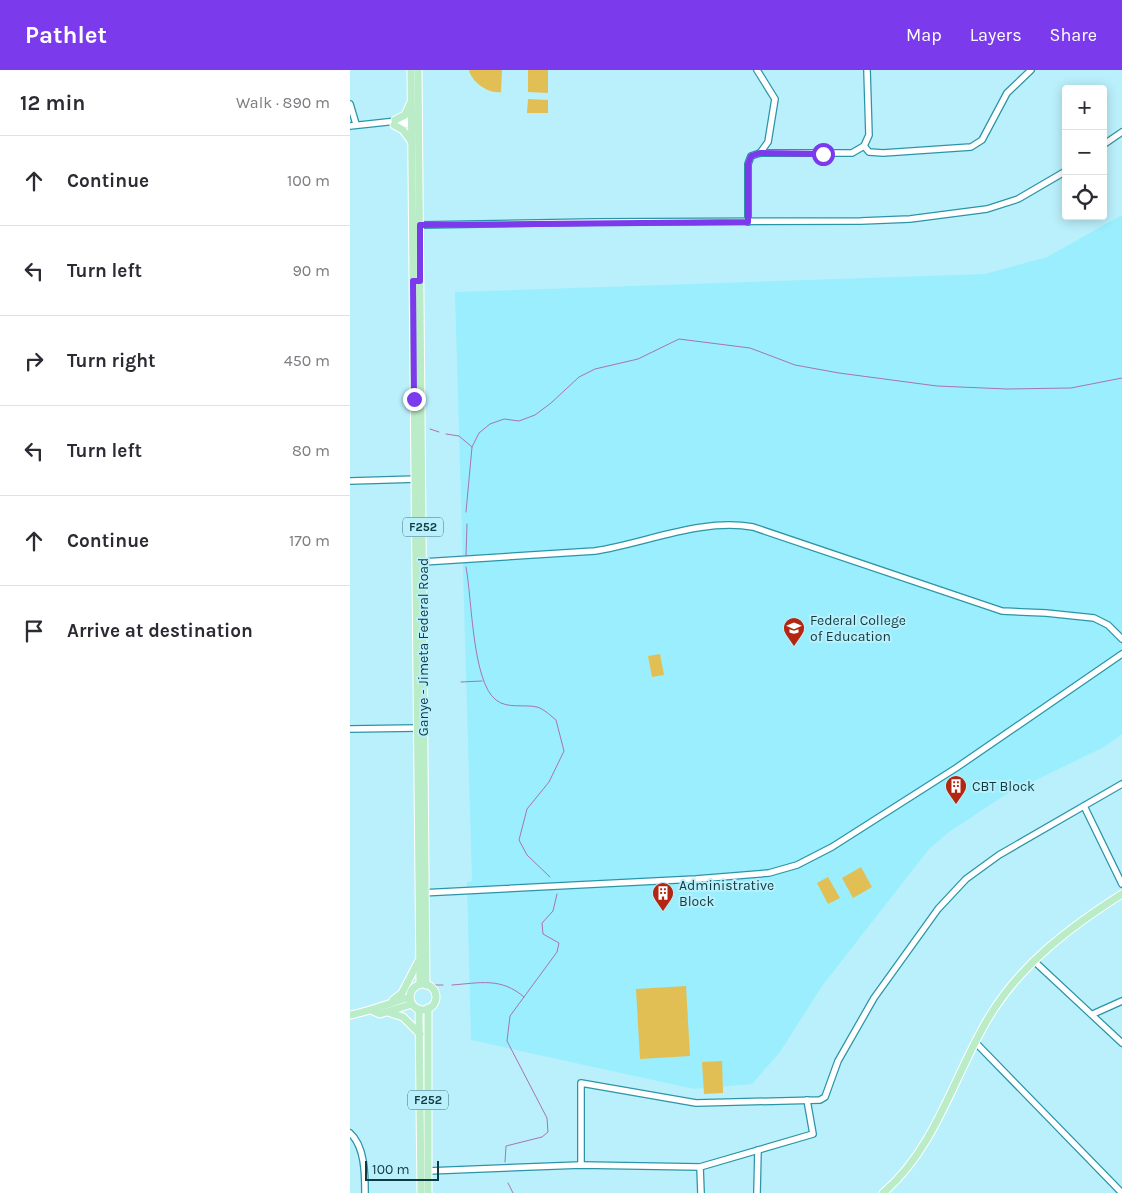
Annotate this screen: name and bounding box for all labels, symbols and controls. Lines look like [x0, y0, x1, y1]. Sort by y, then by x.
text: Pathlet [25, 21, 107, 49]
text: Map [906, 24, 942, 46]
text: Layers [970, 24, 1022, 46]
text: Share [1050, 24, 1097, 46]
map controls [1062, 85, 1107, 220]
button: + [1062, 85, 1107, 130]
text: 12 min [20, 91, 85, 115]
text: Walk · 890 m [236, 93, 330, 112]
button: − [1062, 130, 1107, 175]
route start [812, 143, 835, 166]
icon: ahead [20, 167, 48, 195]
text: Continue [67, 170, 149, 192]
text: 100 m [287, 171, 330, 190]
button: locate [1062, 175, 1107, 220]
icon: left [20, 257, 48, 285]
text: Turn left [67, 260, 142, 282]
text: 90 m [292, 261, 330, 280]
icon: right [20, 347, 48, 375]
text: Turn right [67, 350, 156, 372]
text: 450 m [284, 351, 330, 370]
route end [403, 388, 426, 411]
icon: left [20, 437, 48, 465]
text: Turn left [67, 440, 142, 462]
text: 80 m [292, 441, 330, 460]
road number: F252 [403, 518, 443, 537]
icon: ahead [20, 527, 48, 555]
text: Continue [67, 530, 149, 552]
text: 170 m [289, 531, 330, 550]
street label: Ganye - Jimeta Federal Road [415, 558, 432, 736]
place label: Federal College of Education [810, 612, 906, 645]
school or university icon: Federal College of Education [782, 616, 806, 647]
icon: arrive [20, 617, 48, 645]
text: Arrive at destination [67, 620, 253, 642]
building icon: CBT Block [944, 774, 968, 805]
place label: CBT Block [972, 778, 1035, 795]
place label: Administrative Block [679, 877, 774, 910]
building icon: Administrative Block [651, 881, 675, 912]
road number: F252 [408, 1090, 448, 1110]
scale bar [365, 1158, 439, 1181]
text: 100 m [372, 1161, 410, 1178]

